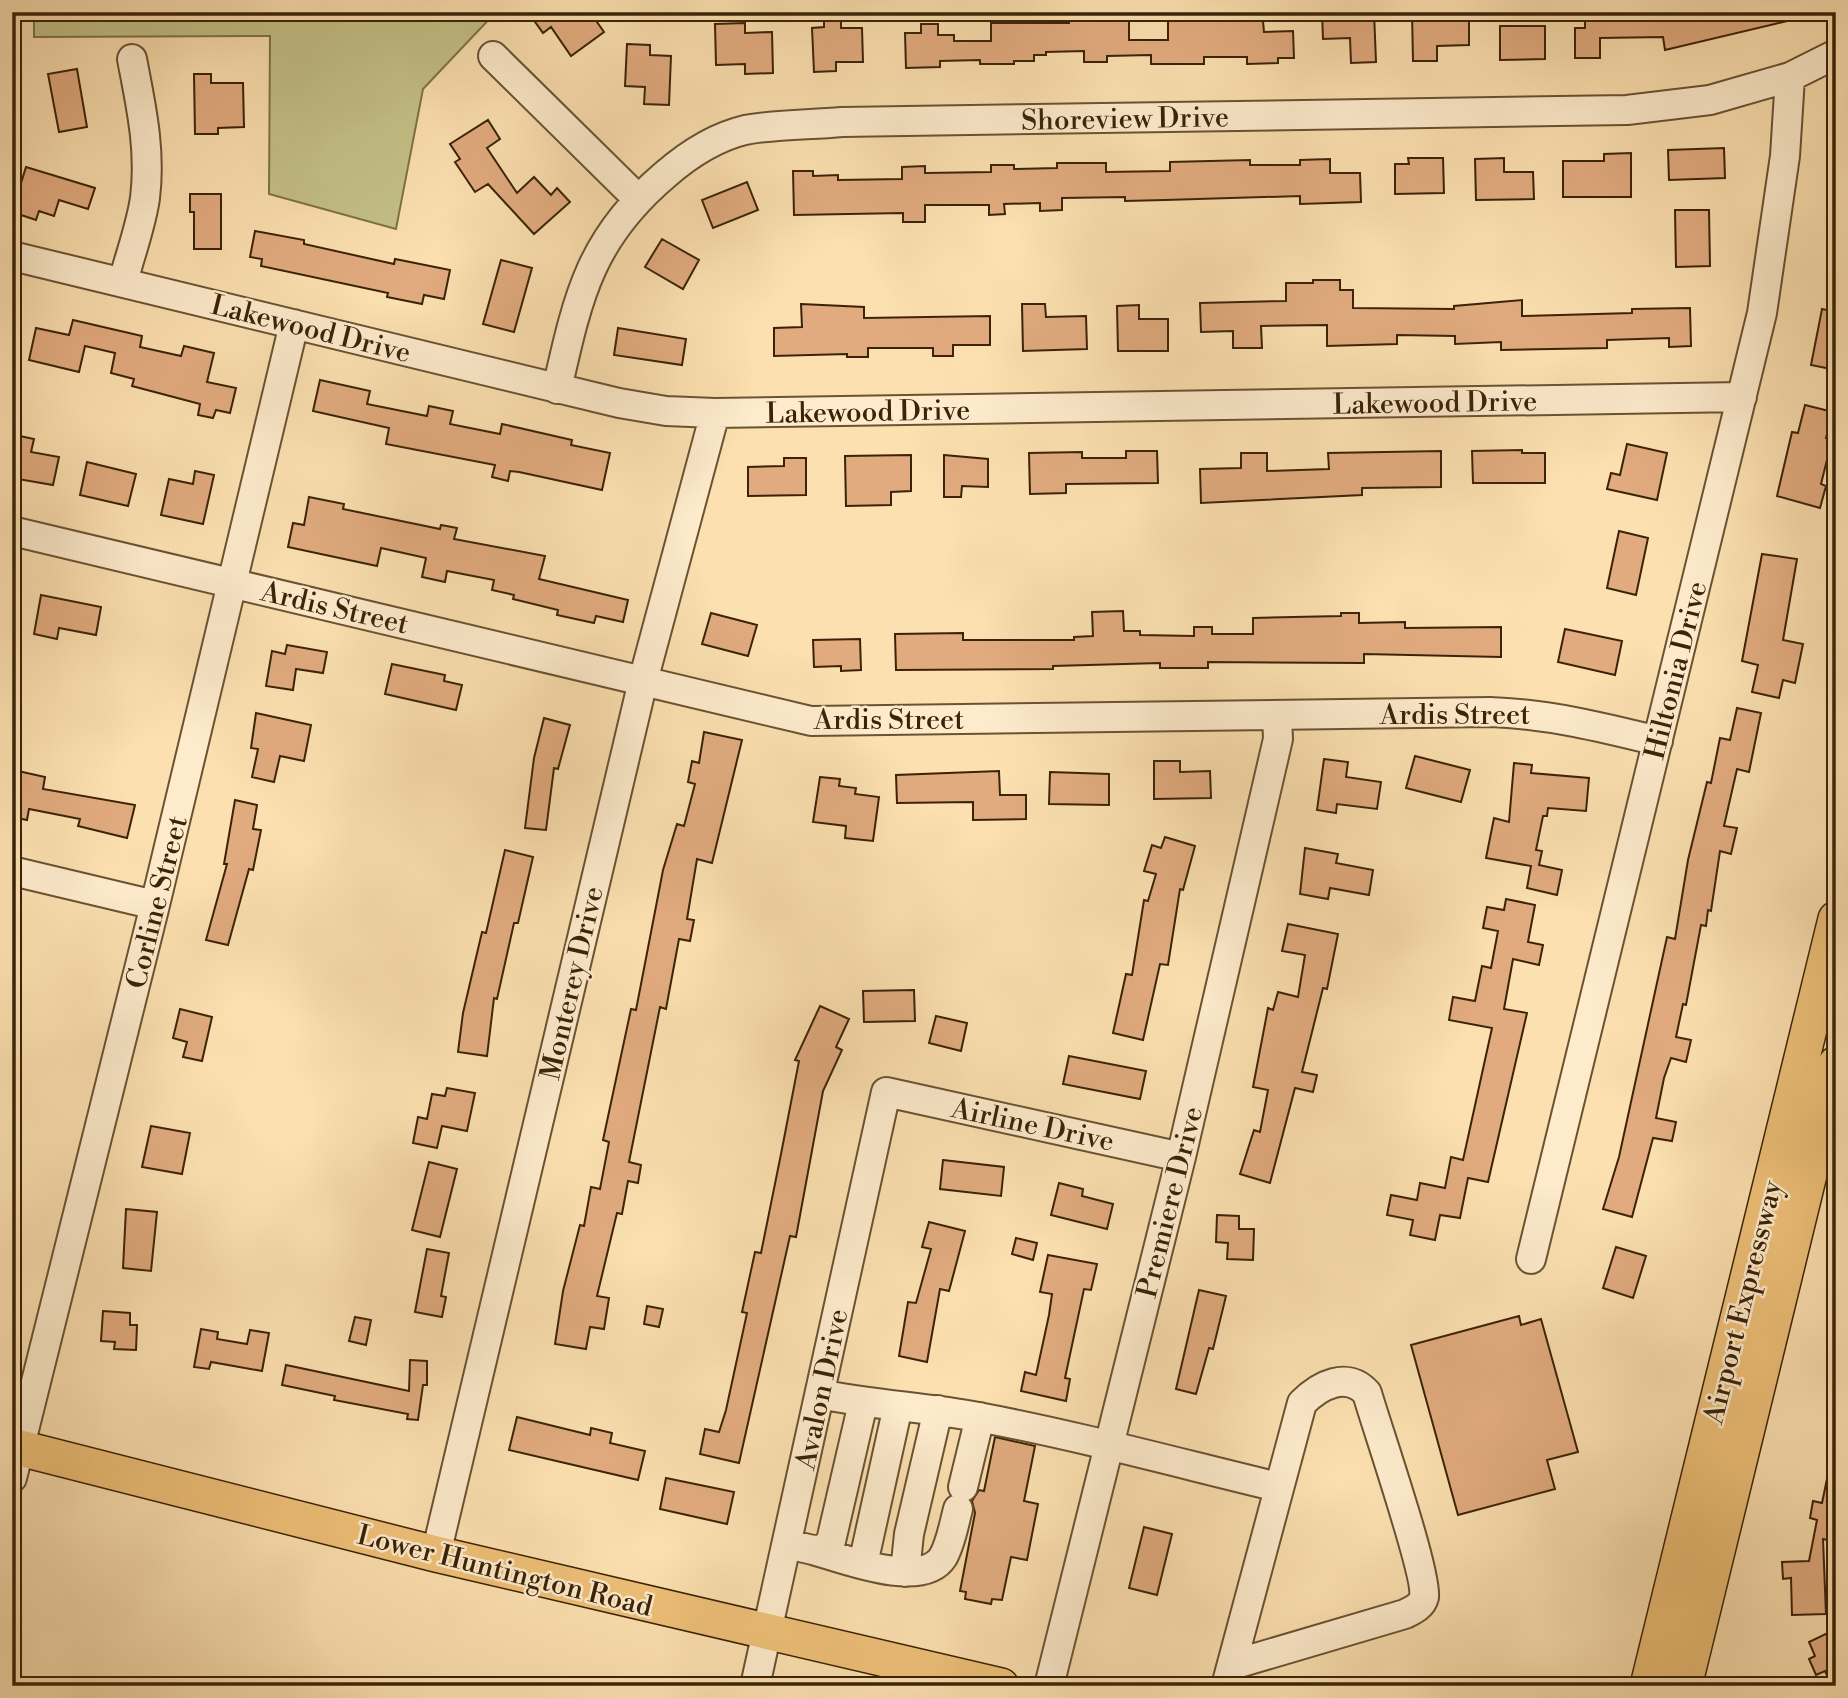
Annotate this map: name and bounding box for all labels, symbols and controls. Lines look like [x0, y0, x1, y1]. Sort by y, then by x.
street label: Shoreview Drive [1021, 100, 1229, 139]
street label: Lakewood Drive [207, 288, 414, 371]
street label: Lakewood Drive [1332, 384, 1538, 423]
street label: Lakewood Drive [765, 393, 971, 432]
street label: Ardis Street [257, 574, 412, 642]
street label: Hiltonia Drive [1637, 578, 1716, 763]
street label: Ardis Street [1379, 698, 1530, 733]
street label: Ardis Street [813, 703, 964, 738]
street label: Corline Street [119, 812, 196, 992]
street label: Monterey Drive [533, 883, 612, 1084]
street label: Airline Drive [947, 1091, 1117, 1160]
street label: Premiere Drive [1130, 1103, 1211, 1302]
street label: Airport Expressway [1696, 1177, 1791, 1429]
street label: Avalon Drive [788, 1306, 857, 1474]
street label: Lower Huntington Road [353, 1518, 656, 1625]

